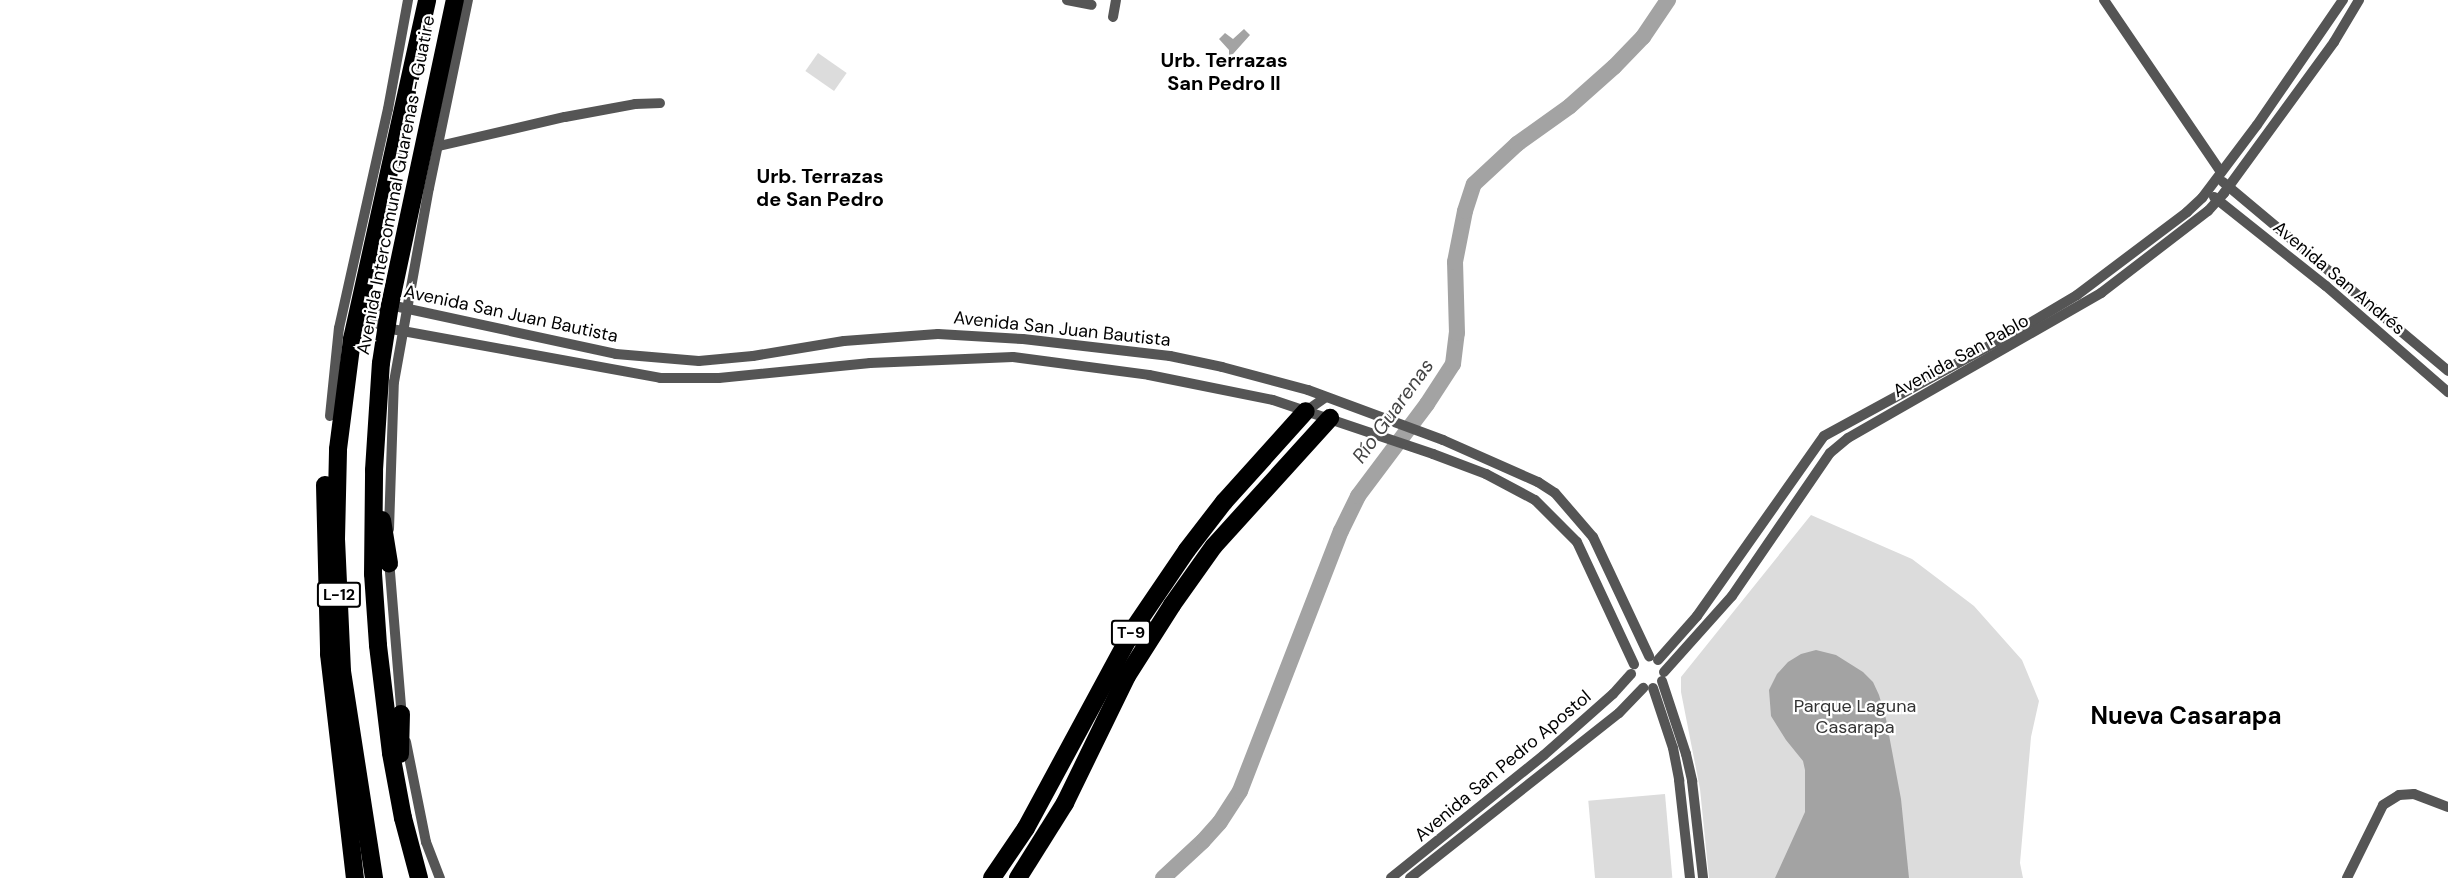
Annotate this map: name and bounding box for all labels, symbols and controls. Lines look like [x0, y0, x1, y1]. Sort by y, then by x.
street label: Avenida Intercomunal Guarenas - Guatire [352, 14, 440, 356]
district label: Urb. Terrazas San Pedro II [1160, 49, 1288, 96]
district label: Urb. Terrazas de San Pedro [756, 165, 884, 212]
street label: Avenida San Andrés [2269, 217, 2409, 339]
street label: Avenida San Juan Bautista [402, 281, 620, 347]
street label: Avenida San Juan Bautista [952, 307, 1172, 351]
street label: Avenida San Pablo [1889, 310, 2033, 402]
water label: Río Guarenas [1347, 354, 1439, 468]
road number: L-12 [316, 582, 362, 608]
road number: T-9 [1110, 620, 1152, 646]
street label: Avenida San Pedro Apostol [1410, 686, 1596, 846]
park label: Parque Laguna Casarapa [1794, 696, 1916, 738]
district label: Nueva Casarapa [2090, 702, 2282, 730]

